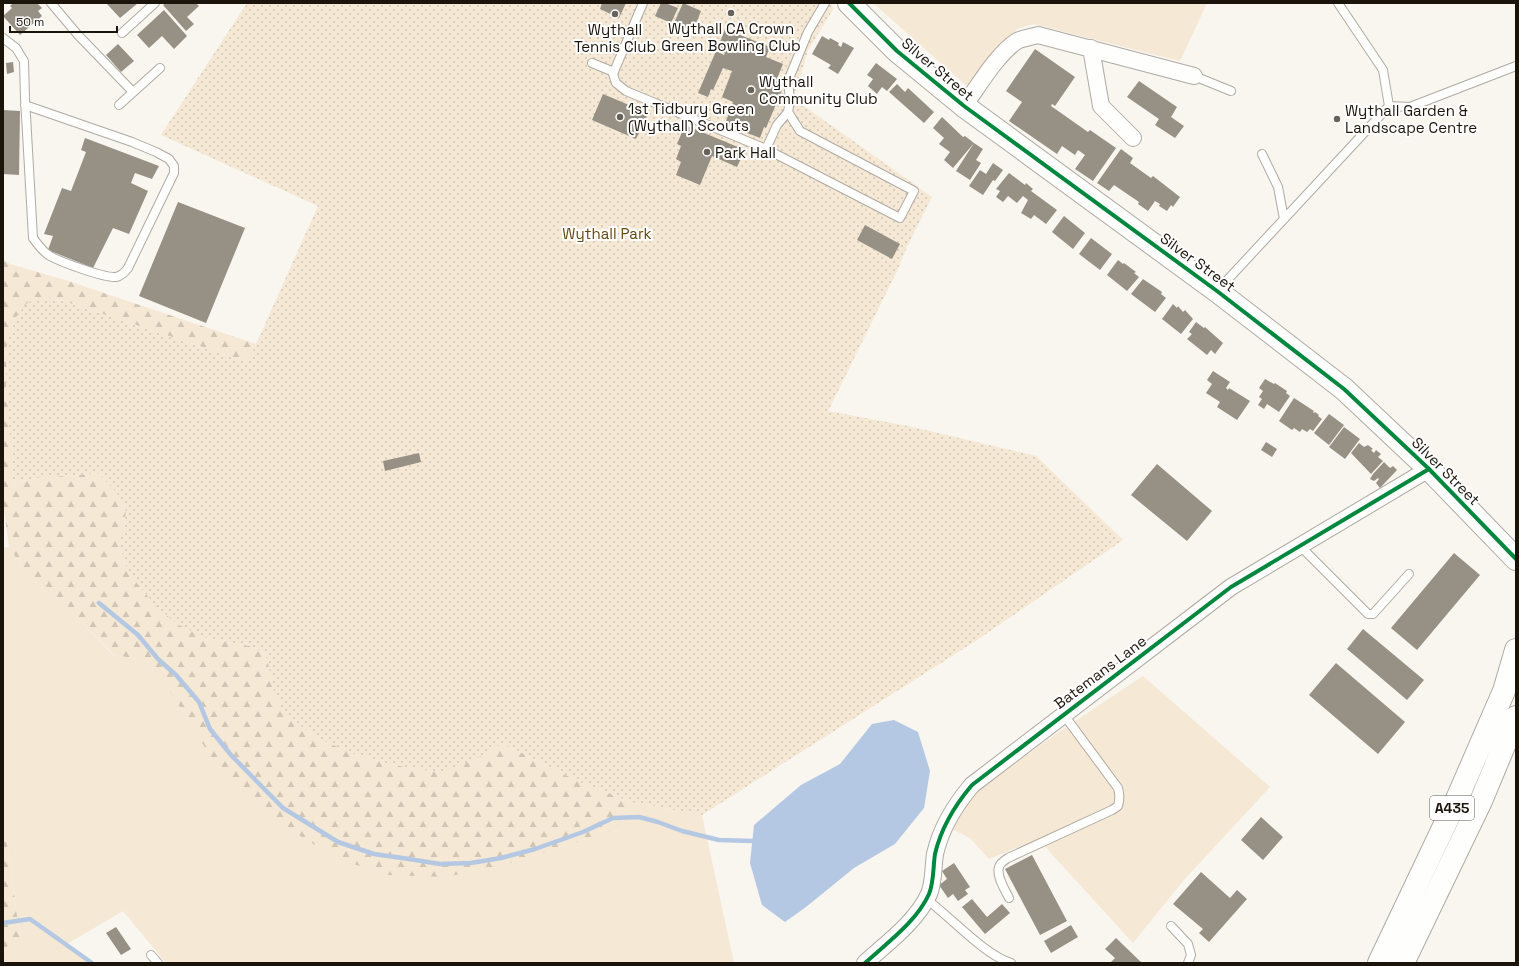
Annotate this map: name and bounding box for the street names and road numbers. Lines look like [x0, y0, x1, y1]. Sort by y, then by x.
street label: Silver Street [898, 33, 978, 105]
street label: Silver Street [1157, 228, 1239, 296]
street label: Silver Street [1408, 433, 1484, 509]
street label: Batemans Lane [1050, 631, 1150, 713]
road number: A435 [1430, 796, 1474, 820]

